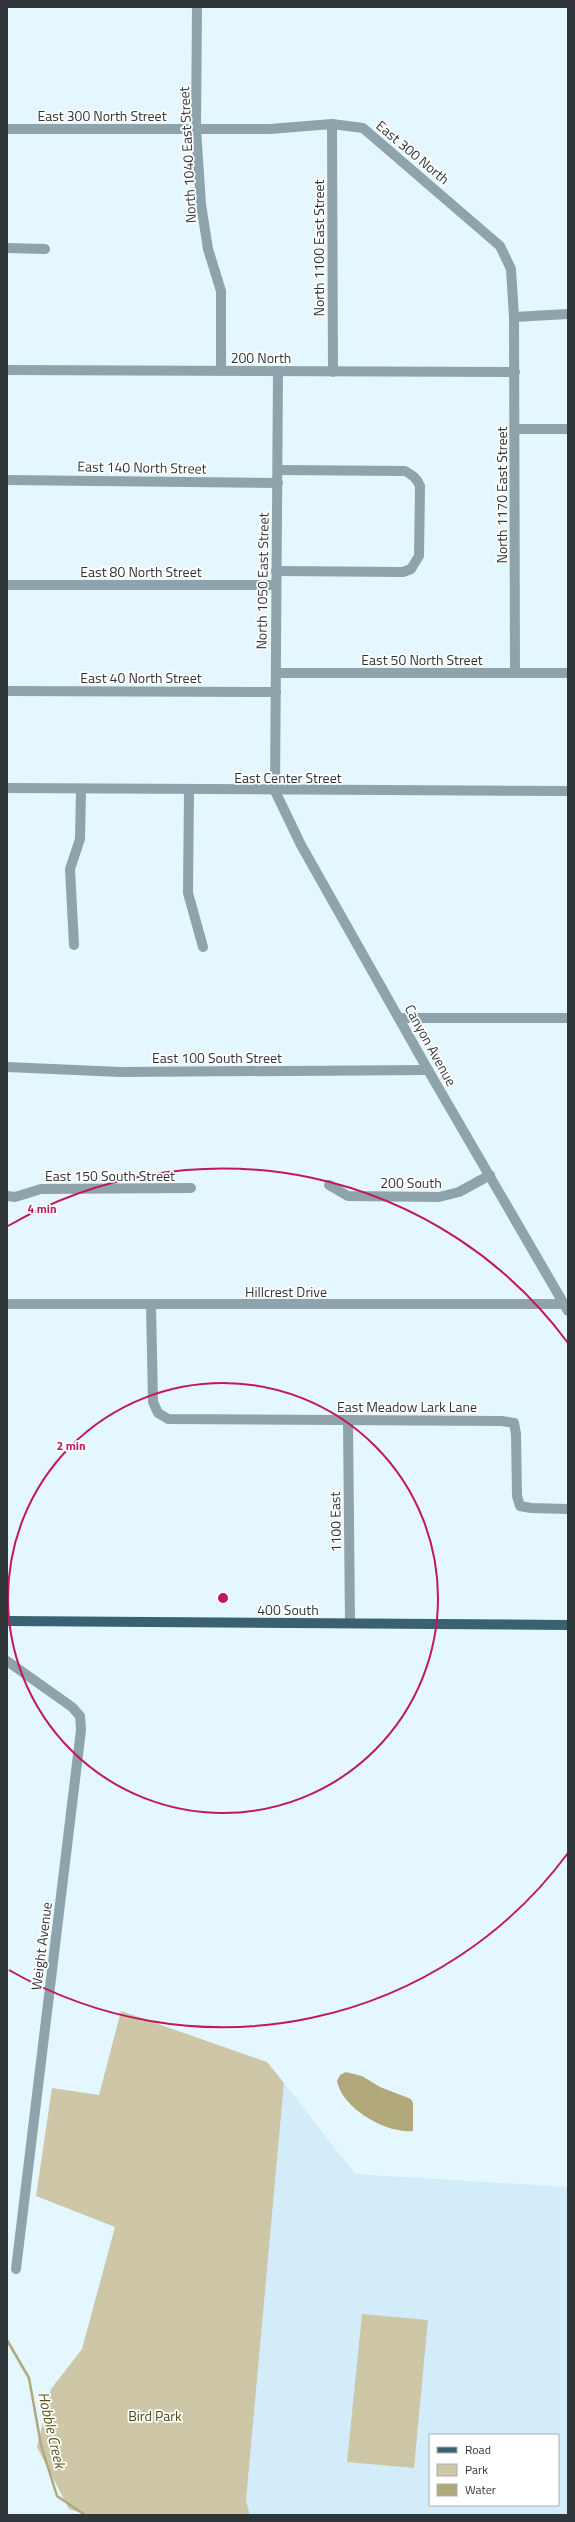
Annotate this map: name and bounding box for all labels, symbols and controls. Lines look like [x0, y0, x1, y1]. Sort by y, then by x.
street label: North 1040 East Street [173, 86, 201, 224]
street label: East 300 North Street [37, 105, 167, 126]
street label: East 300 North [372, 115, 454, 189]
street label: North 1100 East Street [308, 179, 329, 316]
street label: 200 North [231, 347, 291, 368]
street label: North 1170 East Street [491, 426, 512, 563]
street label: East 140 North Street [77, 455, 207, 479]
street label: North 1050 East Street [250, 512, 274, 650]
street label: East 80 North Street [80, 561, 202, 582]
street label: East 50 North Street [361, 649, 483, 670]
street label: East 40 North Street [80, 667, 202, 688]
street label: East Center Street [234, 767, 342, 788]
street label: Canyon Avenue [400, 1000, 462, 1090]
street label: East 100 South Street [152, 1047, 282, 1068]
street label: East 150 South Street [45, 1165, 175, 1186]
street label: 200 South [380, 1172, 442, 1193]
text: 4 min [27, 1199, 57, 1218]
street label: Hillcrest Drive [245, 1281, 327, 1302]
street label: East Meadow Lark Lane [337, 1396, 477, 1417]
text: 2 min [56, 1436, 86, 1455]
street label: 1100 East [324, 1491, 346, 1552]
centre of rings [216, 1591, 230, 1605]
street label: 400 South [257, 1599, 319, 1620]
street label: Weight Avenue [25, 1901, 57, 1991]
water label: Hobble Creek [32, 2390, 72, 2473]
park label: Bird Park [128, 2405, 182, 2426]
legend [429, 2434, 559, 2506]
text: Road [465, 2440, 491, 2459]
text: Park [465, 2460, 488, 2479]
text: Water [465, 2480, 496, 2499]

